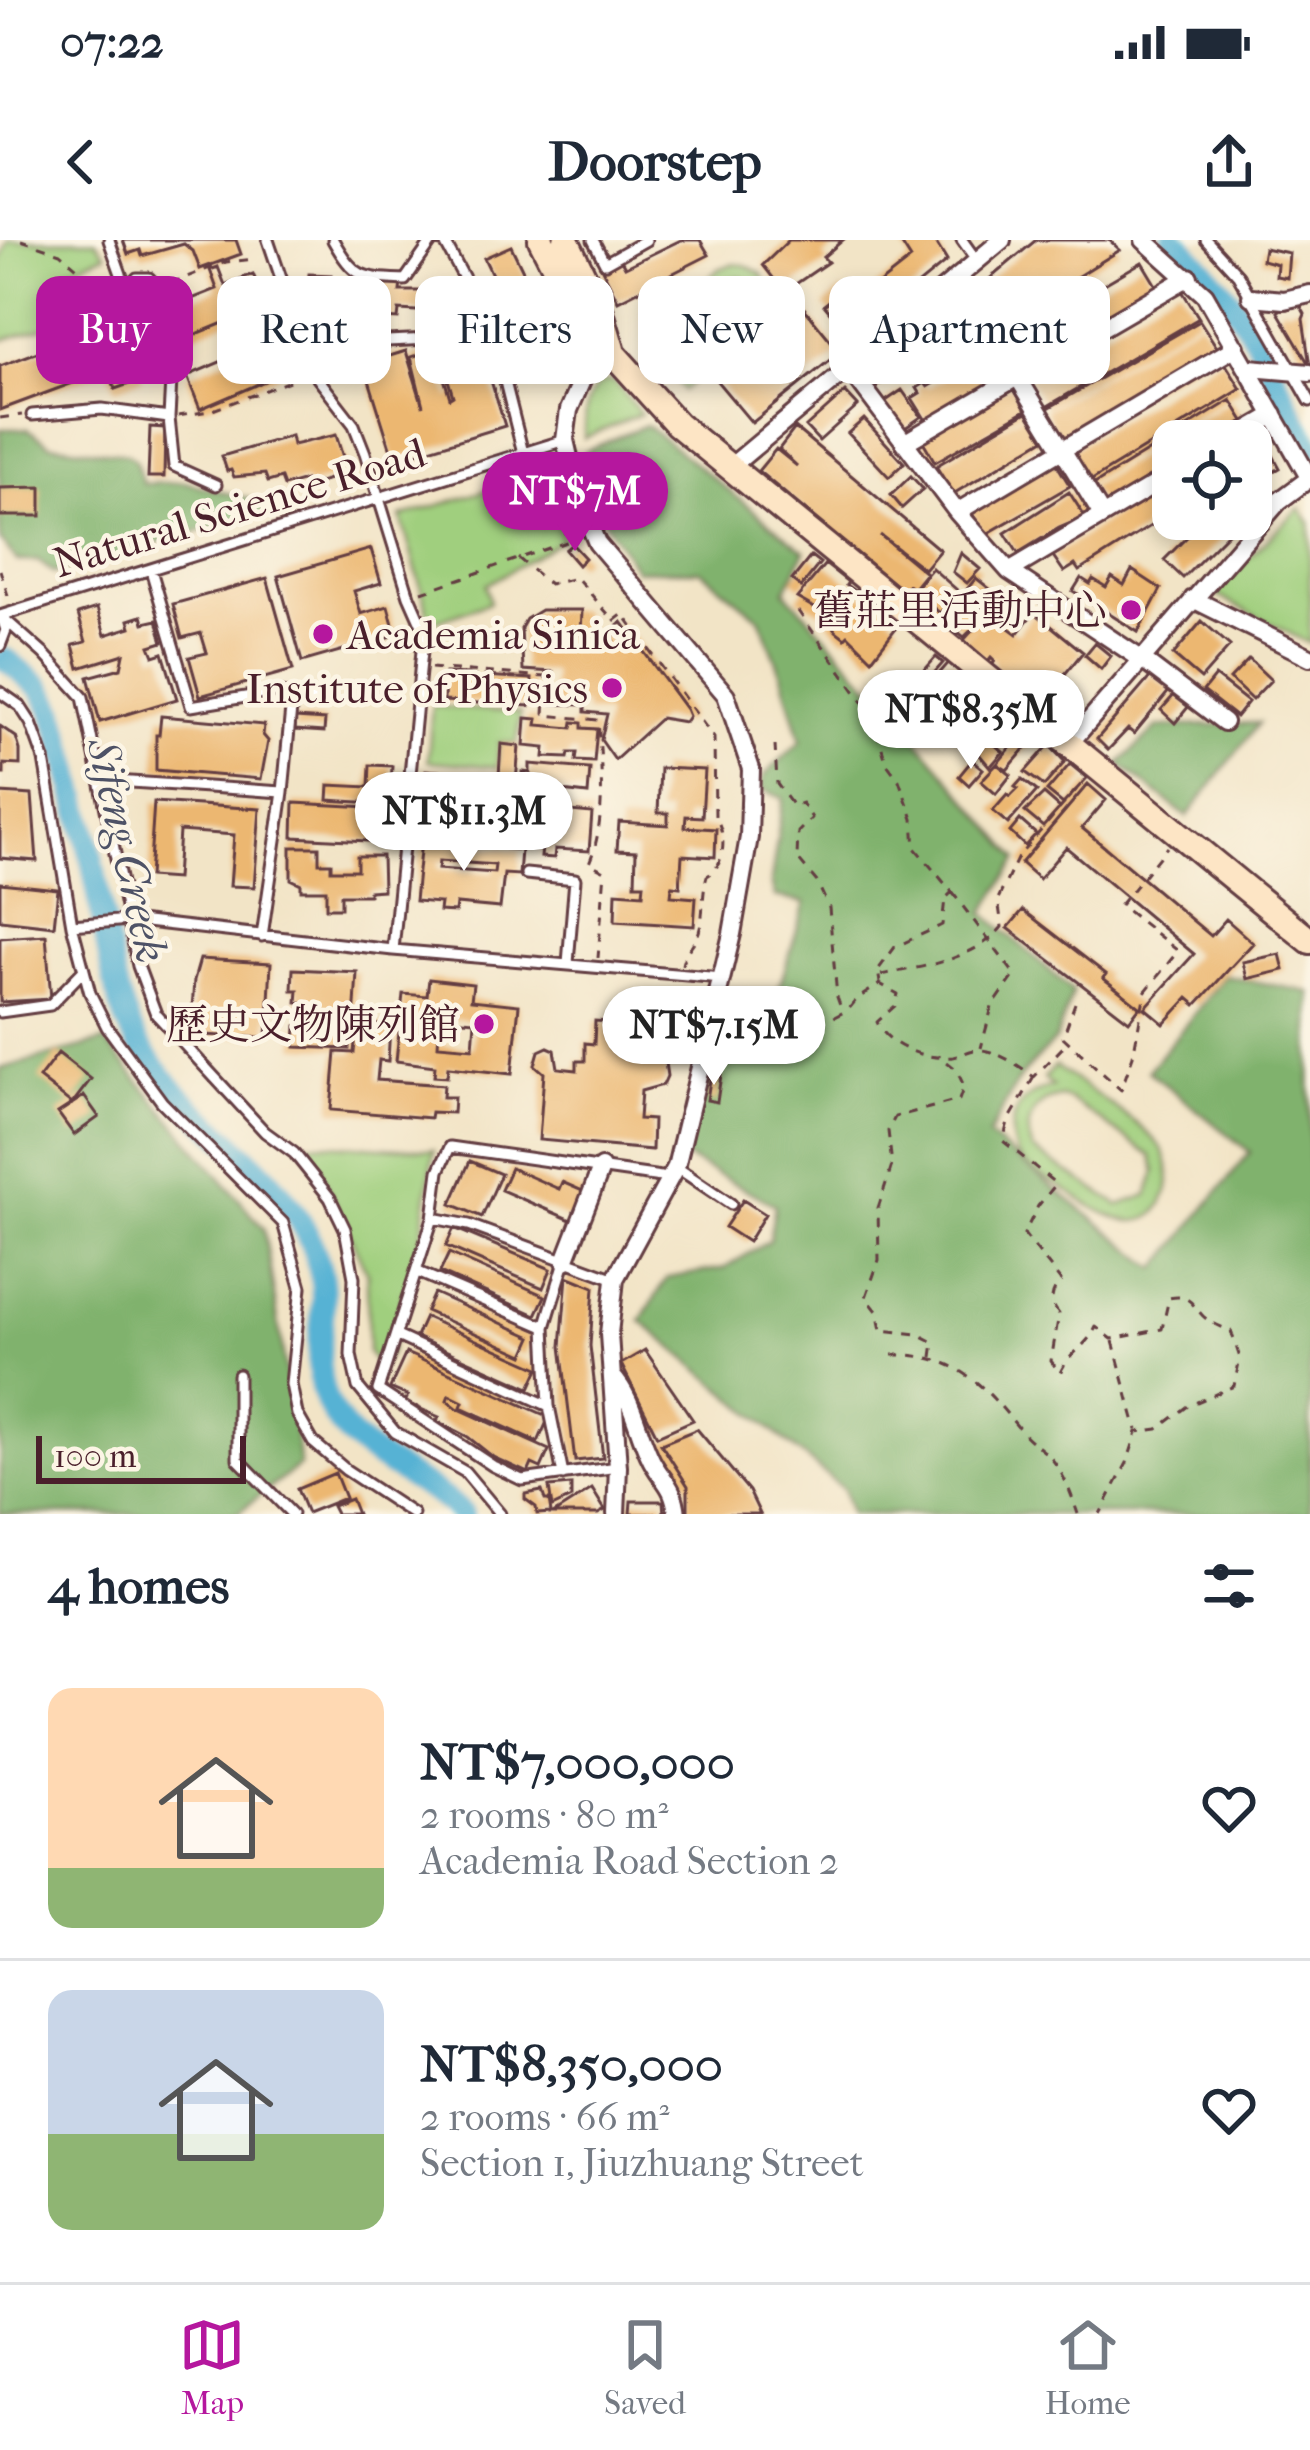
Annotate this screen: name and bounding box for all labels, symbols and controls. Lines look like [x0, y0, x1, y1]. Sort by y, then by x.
text: 07:22 [60, 16, 164, 69]
icon: back [48, 129, 114, 195]
icon: share [1196, 129, 1262, 195]
text: Doorstep [548, 131, 762, 194]
chip: Buy [36, 276, 193, 384]
chip: Rent [217, 276, 391, 384]
chip: Filters [415, 276, 614, 384]
chip: New [638, 276, 805, 384]
chip: Apartment [829, 276, 1110, 384]
map controls [1152, 420, 1272, 540]
button: locate [1152, 420, 1272, 540]
street label: Natural Science Road [48, 428, 432, 588]
pin: NT$7M [491, 452, 659, 554]
text: NT$7M [509, 468, 641, 514]
place label: 舊莊里活動中心 [813, 587, 1107, 636]
marker: 舊莊里活動中心 [1118, 597, 1144, 623]
place label: Academia Sinica [345, 611, 641, 660]
marker: Academia Sinica [310, 621, 336, 647]
place label: Institute of Physics [246, 665, 588, 714]
pin: NT$8.35M [847, 670, 1095, 772]
marker: Institute of Physics [599, 675, 625, 701]
text: NT$8.35M [885, 686, 1058, 732]
water label: Sifeng Creek [75, 732, 178, 968]
pin: NT$11.3M [340, 772, 588, 874]
text: NT$11.3M [382, 788, 546, 834]
pin: NT$7.15M [590, 986, 838, 1088]
place label: 歷史文物陳列館 [166, 1001, 460, 1050]
text: NT$7.15M [629, 1002, 799, 1048]
marker: 歷史文物陳列館 [471, 1011, 497, 1037]
scale bar [36, 1430, 246, 1483]
text: 100 m [54, 1437, 137, 1476]
icon: filters [1196, 1553, 1262, 1619]
text: 4 homes [48, 1556, 229, 1616]
text: NT$7,000,000 [420, 1732, 735, 1792]
icon: home [144, 1736, 288, 1880]
icon: heart [1196, 1775, 1262, 1841]
text: 2 rooms · 80 m² [420, 1792, 668, 1838]
text: Academia Road Section 2 [420, 1838, 839, 1884]
text: NT$8,350,000 [420, 2034, 723, 2094]
icon: home [144, 2038, 288, 2182]
icon: heart [1196, 2077, 1262, 2143]
text: 2 rooms · 66 m² [420, 2094, 670, 2140]
text: Section 1, Jiuzhuang Street [420, 2140, 864, 2186]
tab: Map [179, 2312, 245, 2423]
tab: Saved [604, 2312, 686, 2423]
tab: Home [1045, 2312, 1131, 2423]

